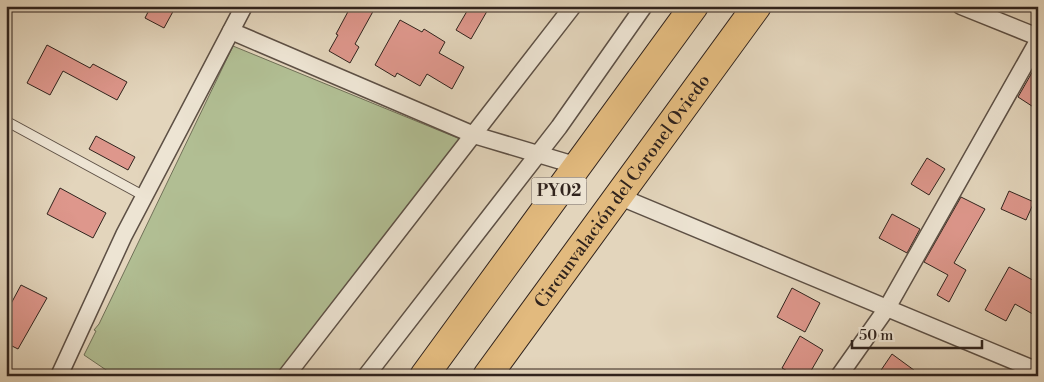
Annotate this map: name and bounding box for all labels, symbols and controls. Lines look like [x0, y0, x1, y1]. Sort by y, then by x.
street label: Circunvalación del Coronel Oviedo [529, 70, 715, 312]
road number: PY02 [532, 178, 586, 205]
scale bar [852, 317, 982, 349]
text: 50 m [859, 326, 893, 345]

